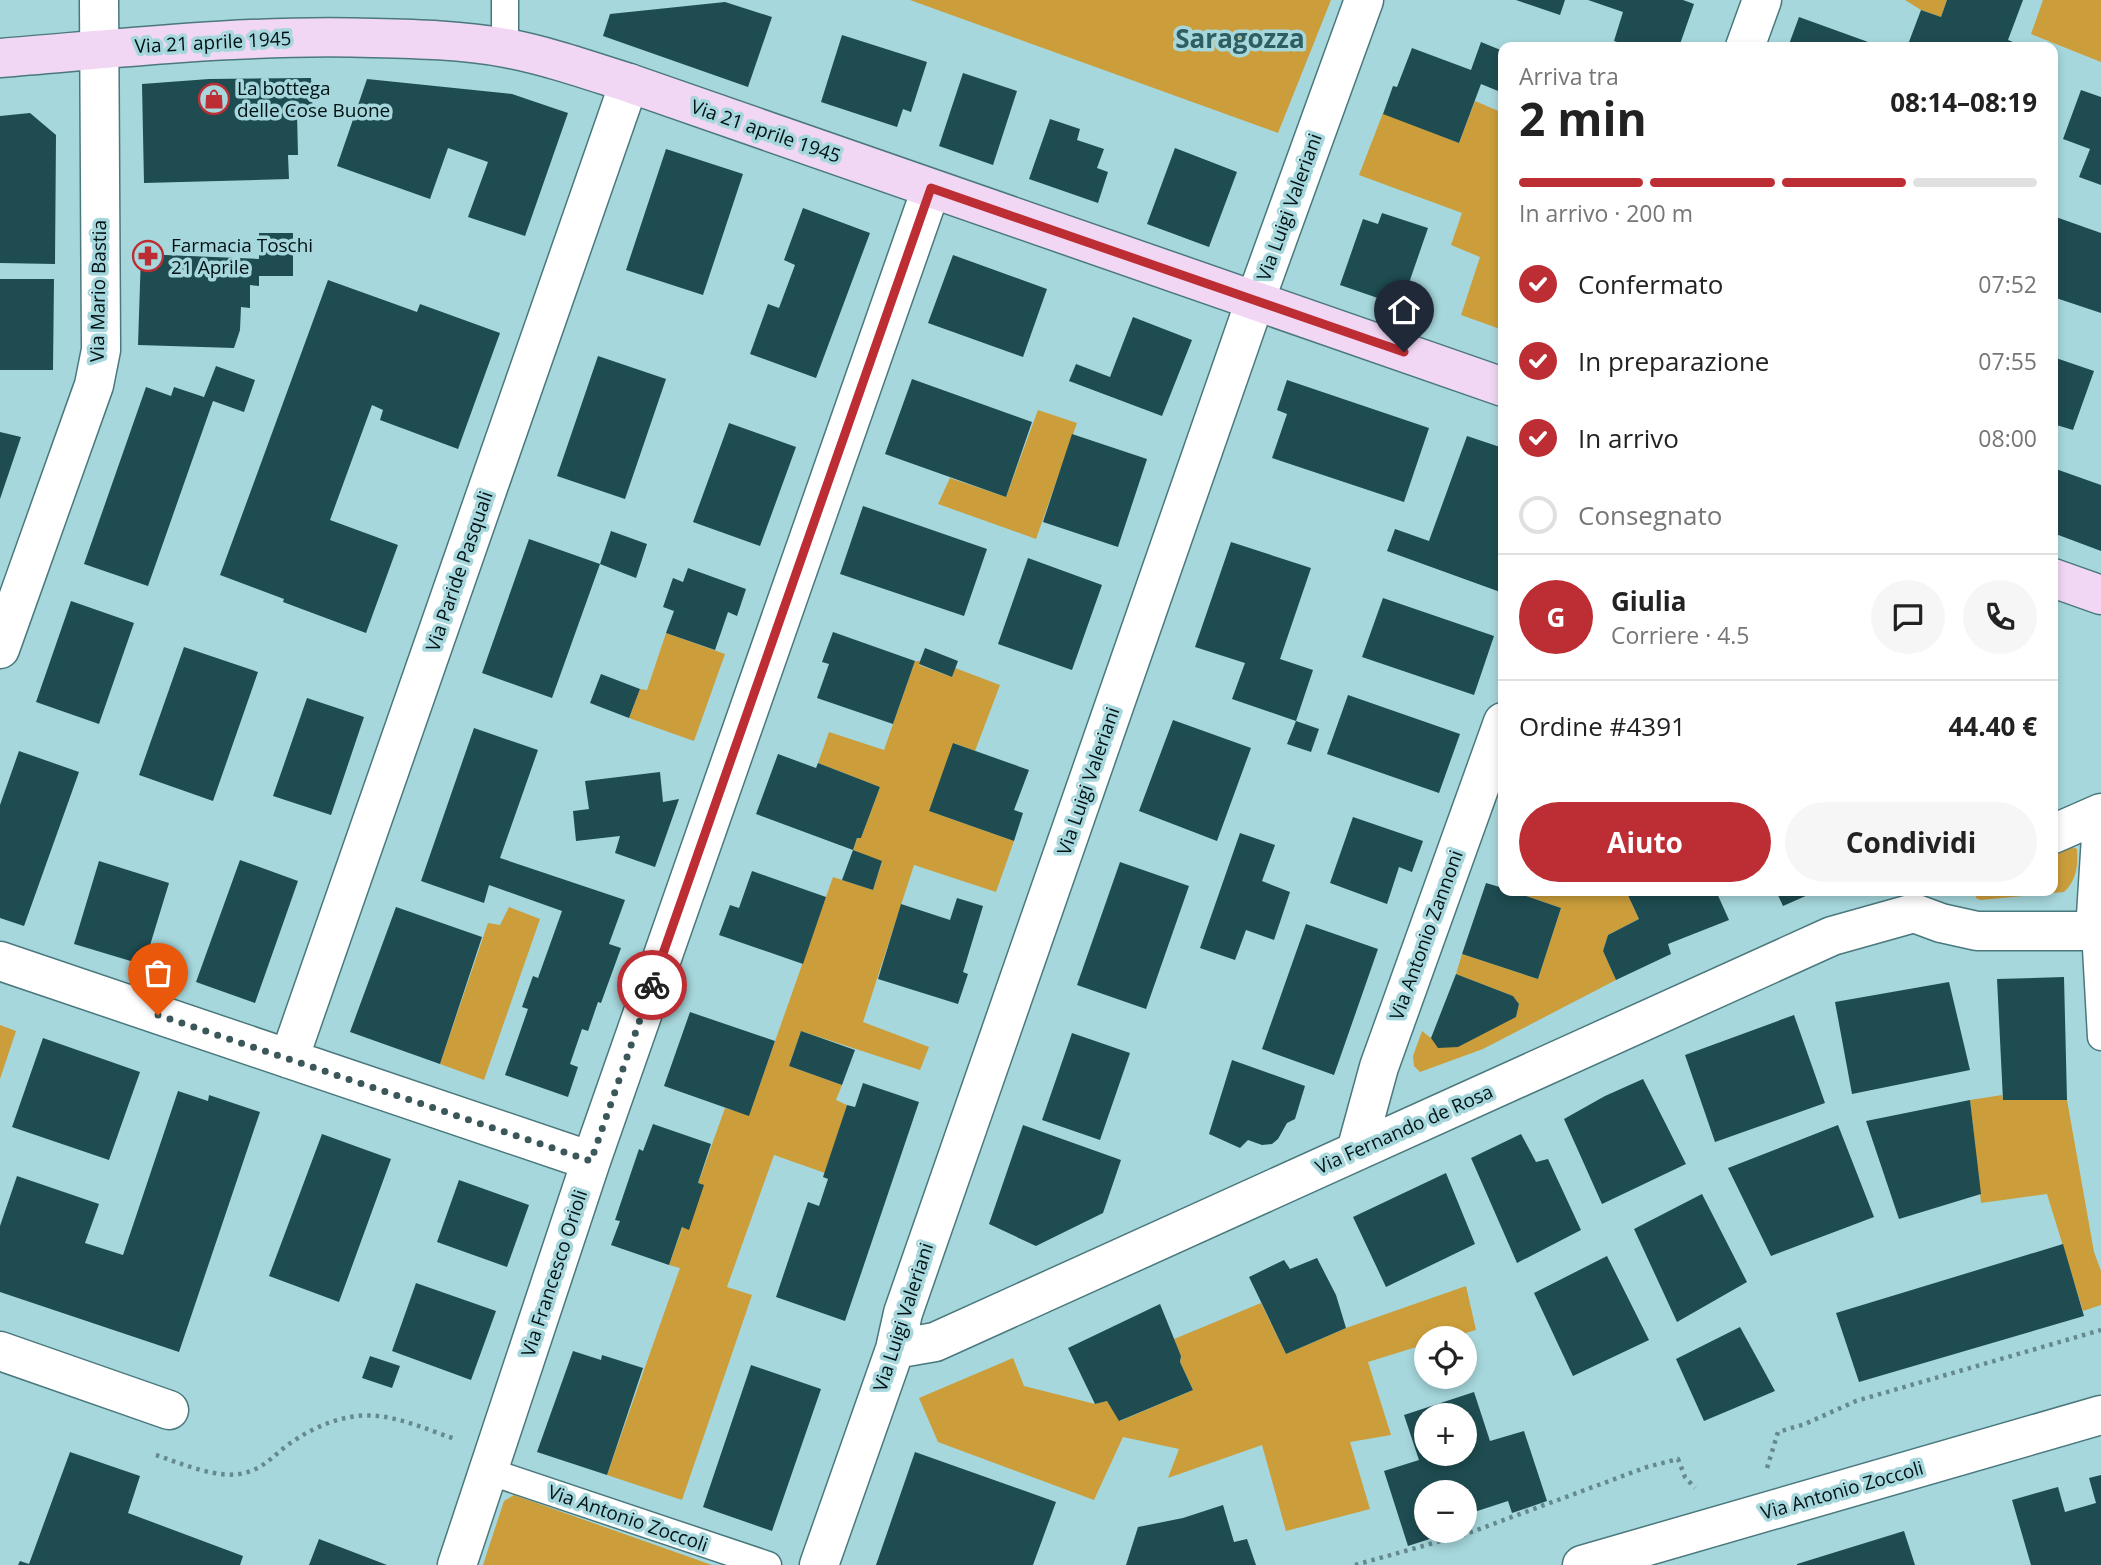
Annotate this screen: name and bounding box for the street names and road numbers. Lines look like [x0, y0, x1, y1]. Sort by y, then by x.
street label: Via 21 aprile 1945 [134, 25, 292, 59]
street label: Via 21 aprile 1945 [688, 93, 844, 169]
street label: Via Luigi Valeriani [1250, 130, 1328, 284]
street label: Via Mario Bastia [84, 220, 112, 362]
street label: Via Paride Pasquali [419, 487, 499, 655]
street label: Via Luigi Valeriani [1050, 704, 1126, 858]
street label: Via Antonio Zannoni [1383, 846, 1469, 1024]
street label: Via Fernando de Rosa [1311, 1078, 1497, 1180]
street label: Via Francesco Orioli [515, 1186, 593, 1360]
street label: Via Luigi Valeriani [867, 1239, 939, 1395]
street label: Via Antonio Zoccoli [1758, 1454, 1926, 1526]
street label: Via Antonio Zoccoli [544, 1478, 712, 1558]

